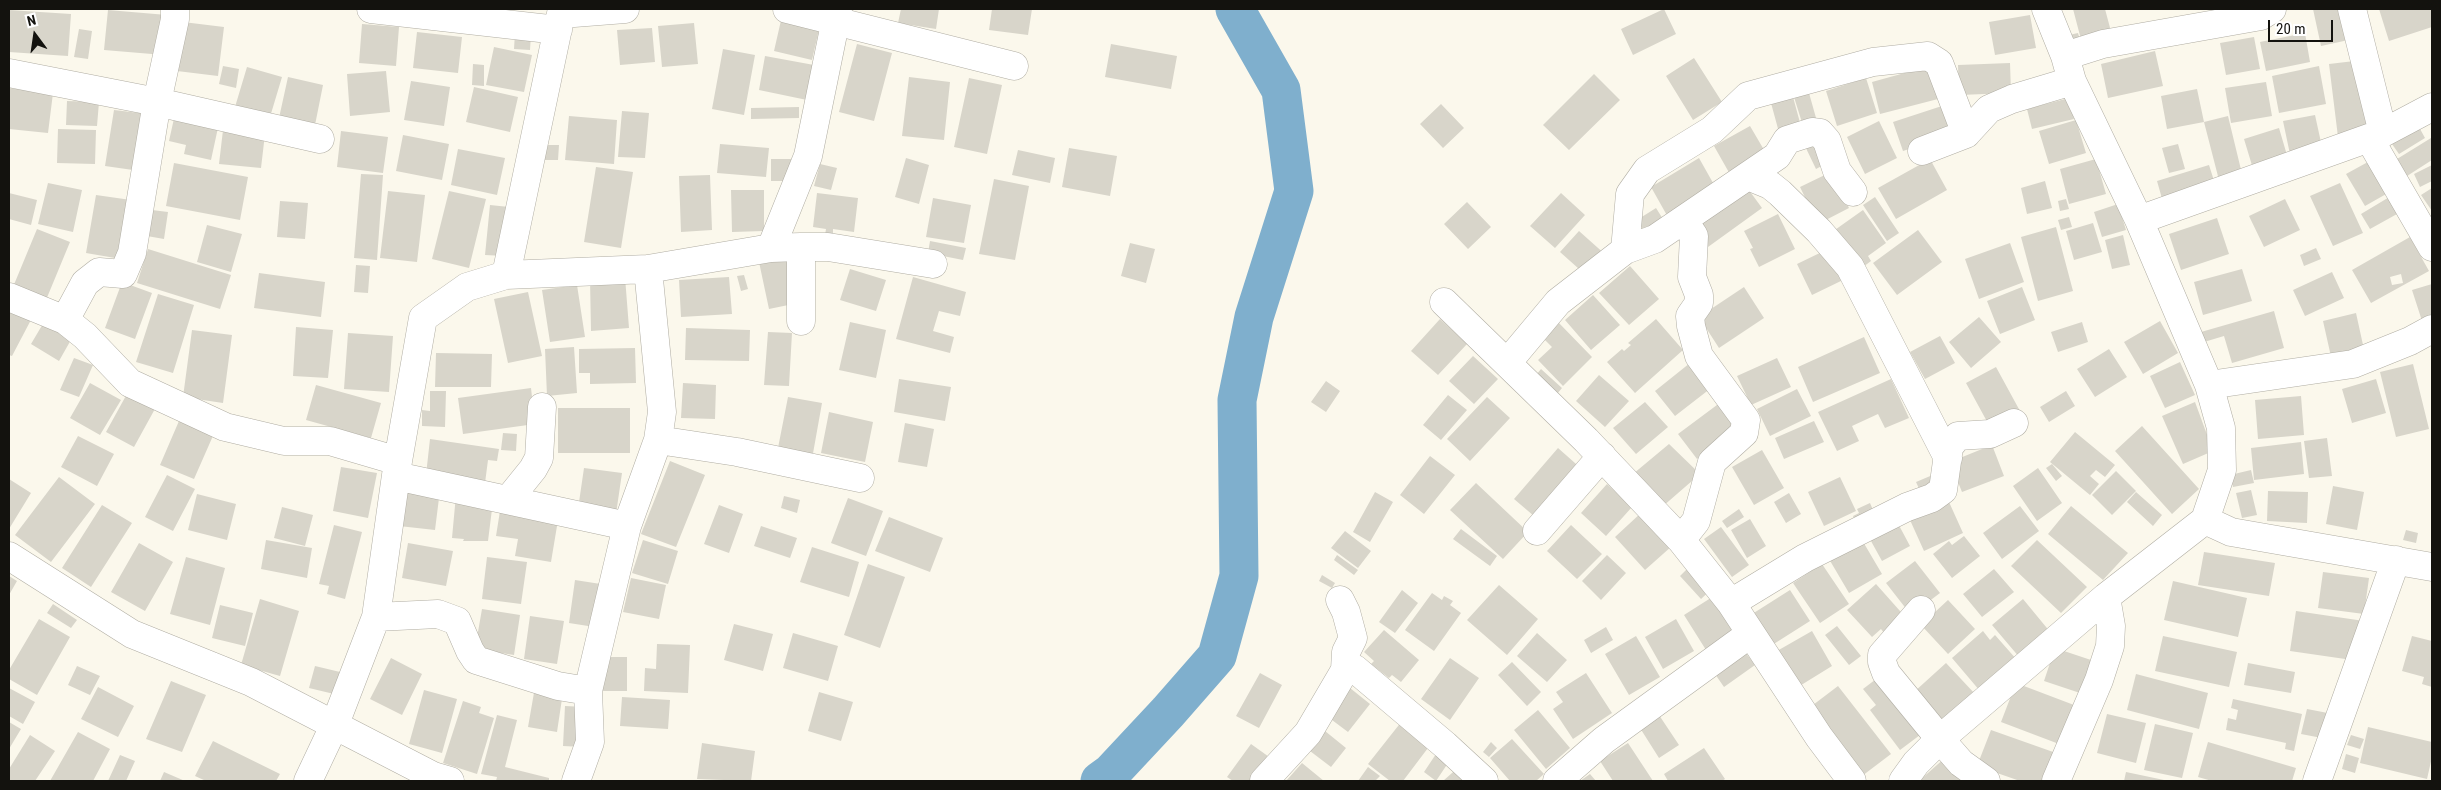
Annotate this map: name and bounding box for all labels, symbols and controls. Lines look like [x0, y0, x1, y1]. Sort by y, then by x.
north arrow [10, 10, 60, 60]
scale bar [2271, 10, 2336, 42]
text: N [25, 12, 37, 29]
text: 20 m [2276, 20, 2306, 38]

